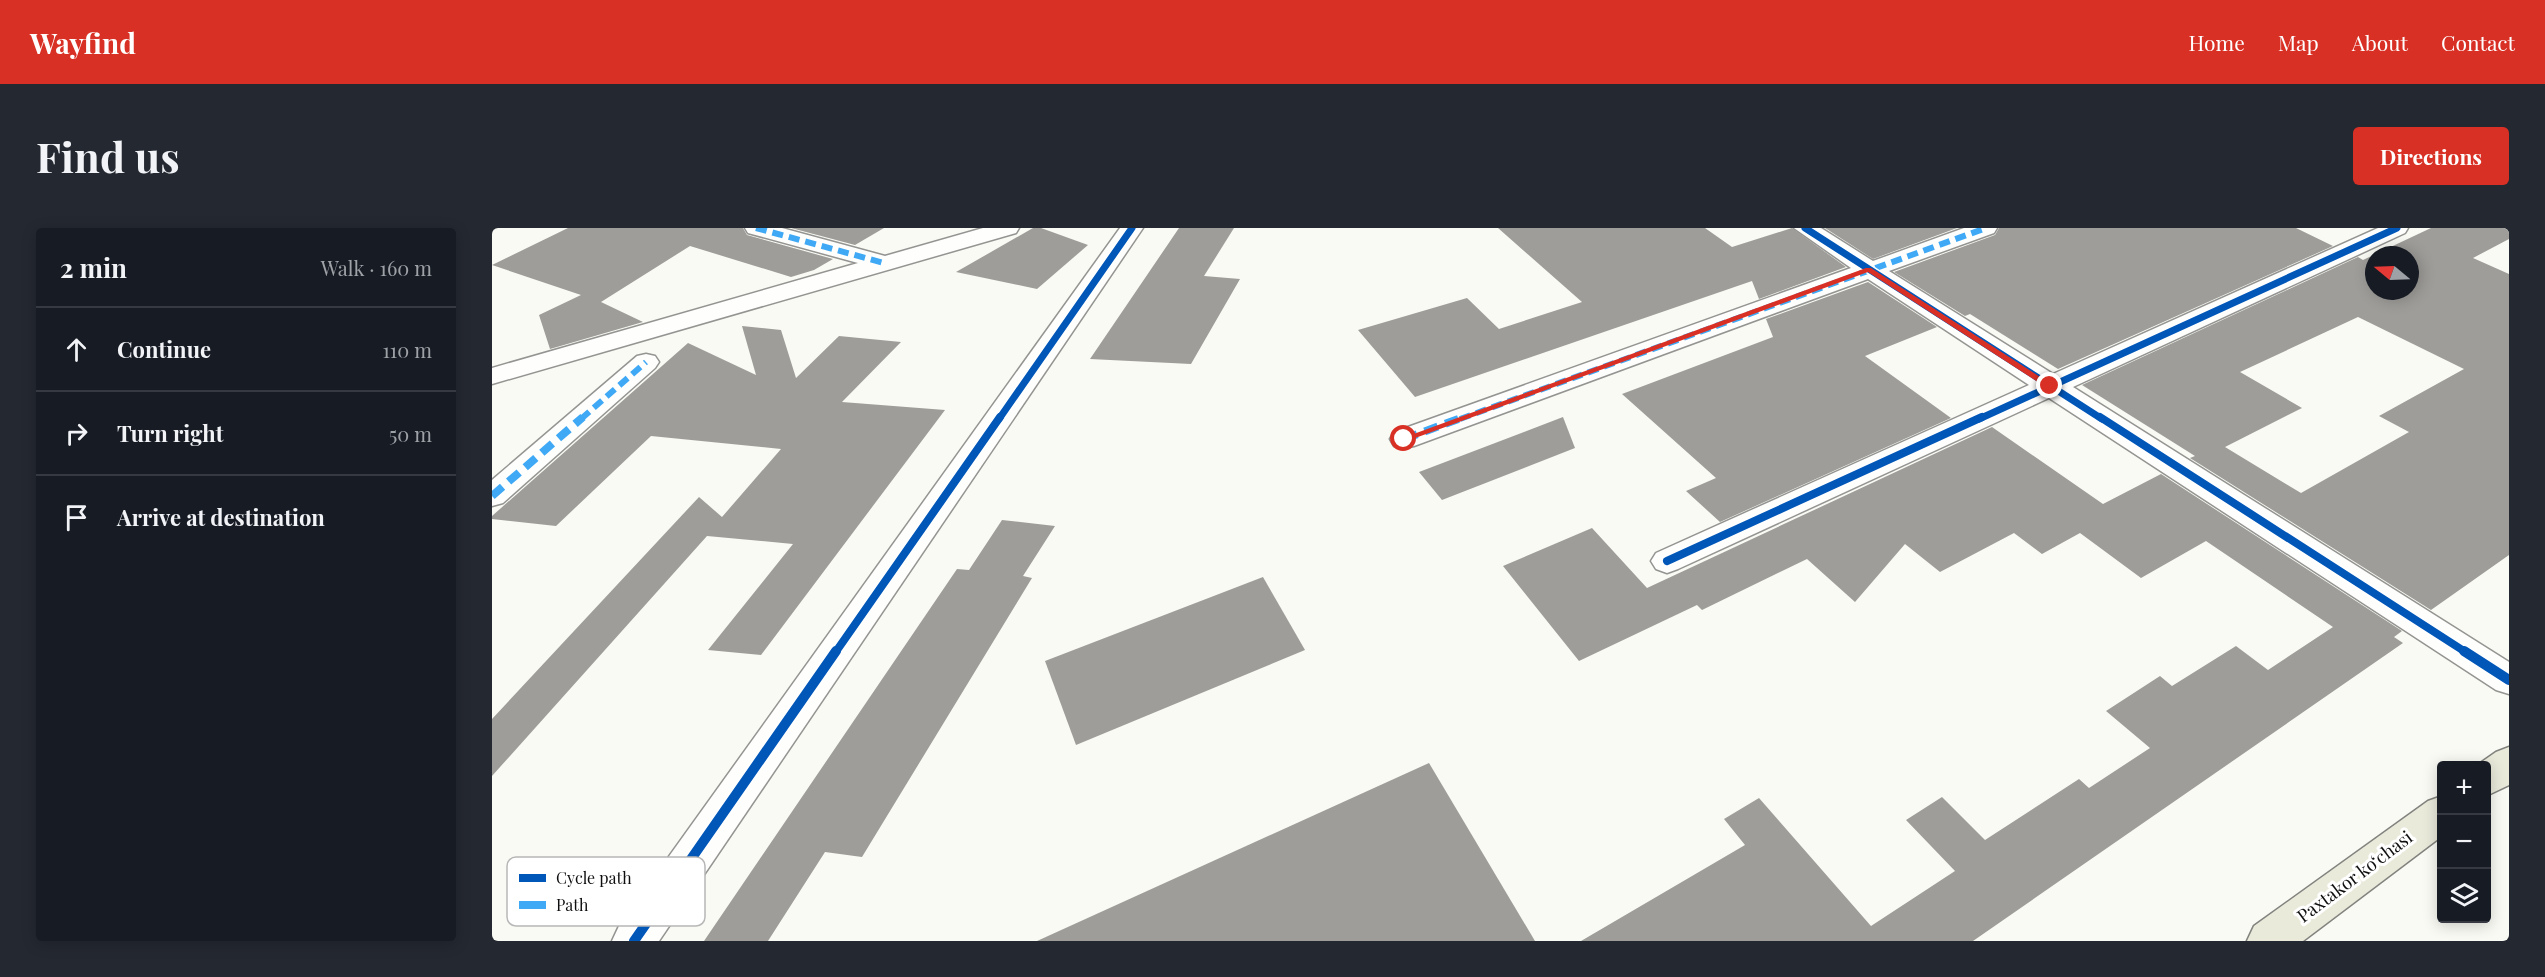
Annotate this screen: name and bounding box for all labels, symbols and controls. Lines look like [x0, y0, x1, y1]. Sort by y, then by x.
text: Wayfind [30, 24, 136, 61]
text: Home [2189, 28, 2245, 56]
text: Map [2278, 28, 2319, 56]
text: About [2352, 28, 2408, 56]
text: Contact [2441, 28, 2515, 56]
button: Directions [2353, 127, 2509, 185]
text: Find us [36, 128, 180, 184]
north arrow [2365, 246, 2419, 300]
text: 2 min [60, 250, 127, 285]
text: Walk · 160 m [321, 254, 432, 281]
icon: ahead [60, 333, 93, 366]
text: Continue [117, 334, 211, 364]
text: 110 m [382, 336, 432, 363]
route end [2036, 372, 2062, 398]
icon: right [60, 417, 93, 450]
text: Turn right [117, 418, 223, 448]
text: 50 m [389, 420, 432, 447]
route start [1390, 425, 1416, 451]
icon: arrive [60, 501, 93, 534]
text: Arrive at destination [117, 502, 325, 532]
map controls [2437, 761, 2491, 923]
button: + [2437, 761, 2491, 815]
button: − [2437, 815, 2491, 869]
street label: Paxtakor koʻchasi [2292, 825, 2417, 928]
legend [507, 857, 705, 926]
text: Cycle path [556, 867, 632, 888]
button: layers [2437, 869, 2491, 923]
text: Path [556, 894, 589, 915]

